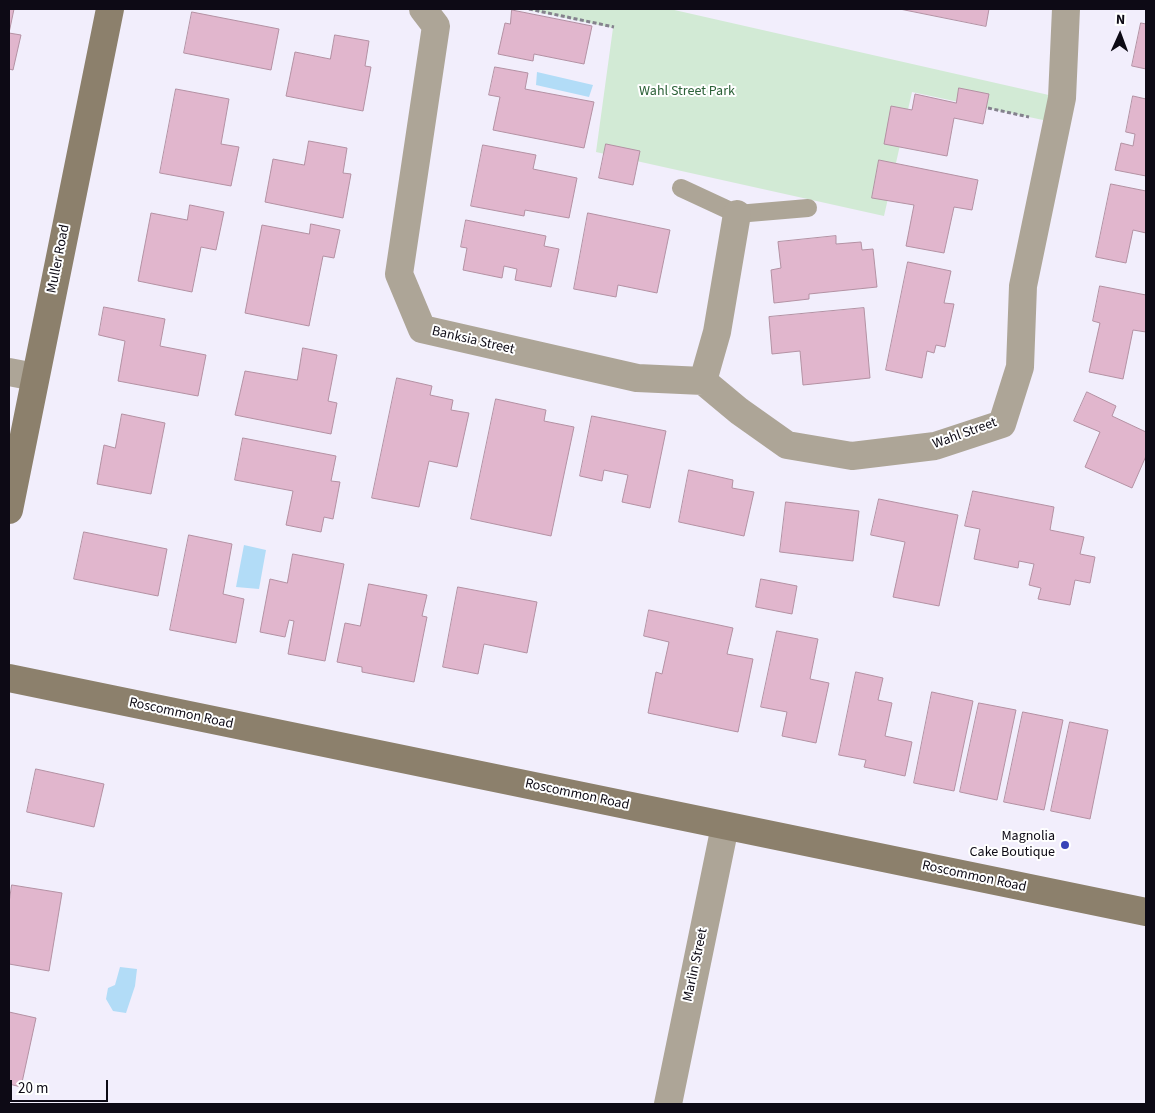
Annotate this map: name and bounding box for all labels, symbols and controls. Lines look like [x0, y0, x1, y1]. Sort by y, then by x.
north arrow [1095, 10, 1145, 60]
text: N [1116, 10, 1126, 30]
park label: Wahl Street Park [639, 84, 735, 100]
street label: Muller Road [44, 223, 74, 295]
street label: Banksia Street [430, 323, 516, 359]
street label: Wahl Street [931, 415, 999, 453]
street label: Roscommon Road [127, 695, 235, 733]
street label: Roscommon Road [523, 776, 631, 814]
place label: Magnolia Cake Boutique [970, 829, 1055, 862]
marker: Magnolia Cake Boutique [1059, 839, 1071, 851]
street label: Roscommon Road [920, 858, 1028, 896]
street label: Marlin Street [680, 927, 712, 1003]
scale bar [12, 1070, 110, 1102]
text: 20 m [18, 1078, 48, 1099]

